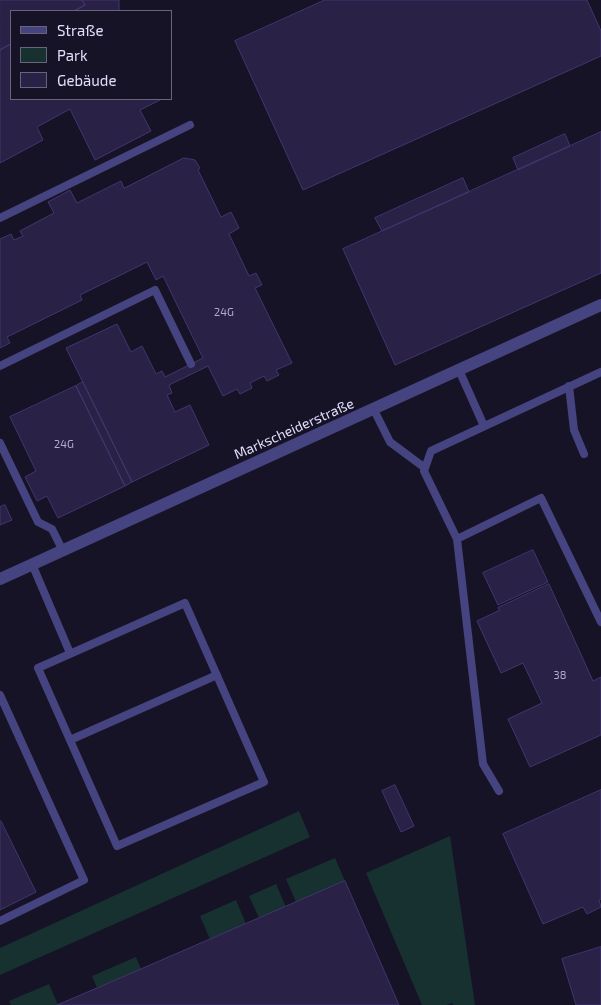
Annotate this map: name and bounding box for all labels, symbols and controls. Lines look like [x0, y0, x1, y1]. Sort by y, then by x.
legend [10, 10, 172, 100]
text: Straße [57, 21, 103, 39]
text: Park [57, 46, 88, 64]
text: Gebäude [57, 71, 116, 89]
house number: 24G [214, 305, 234, 319]
street label: Markscheiderstraße [231, 395, 357, 463]
house number: 24G [54, 437, 74, 451]
house number: 38 [554, 668, 566, 682]

